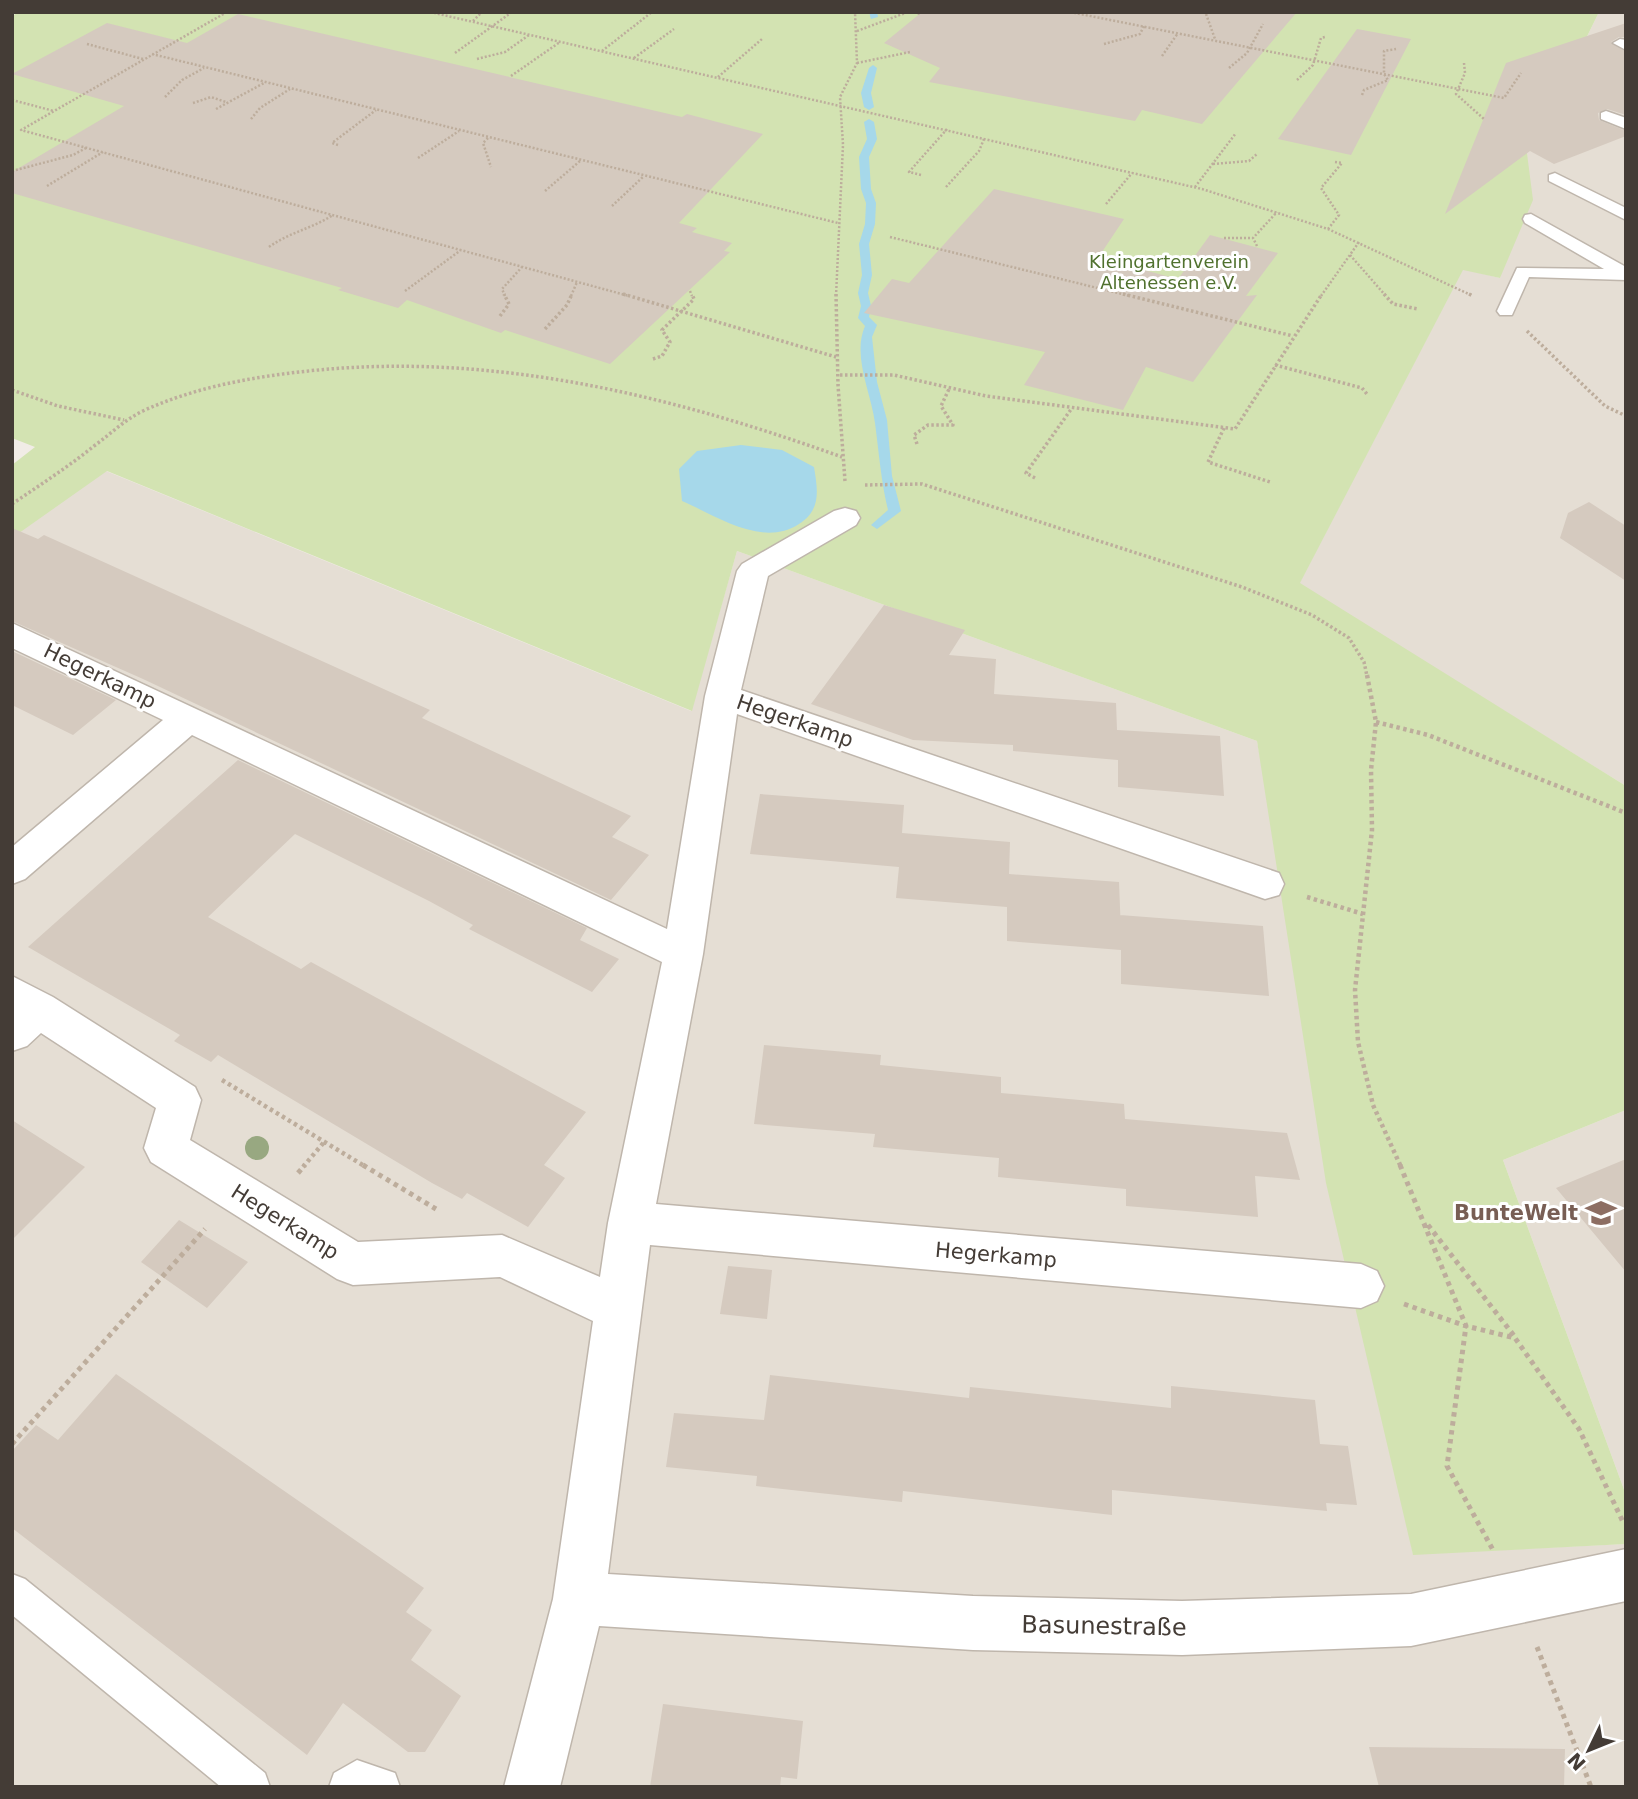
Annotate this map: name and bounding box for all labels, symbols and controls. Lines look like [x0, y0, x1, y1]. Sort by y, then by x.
park label: Kleingartenverein Altenessen e.V. [1089, 251, 1249, 293]
street label: Hegerkamp [40, 638, 160, 714]
street label: Hegerkamp [733, 690, 857, 752]
street label: Hegerkamp [227, 1179, 343, 1265]
school or university icon: BunteWelt [1584, 1196, 1618, 1230]
place label: BunteWelt [1454, 1201, 1578, 1225]
street label: Hegerkamp [934, 1238, 1058, 1272]
street label: Basunestraße [1021, 1611, 1187, 1641]
north arrow [1554, 1715, 1624, 1785]
text: N [1563, 1748, 1590, 1775]

